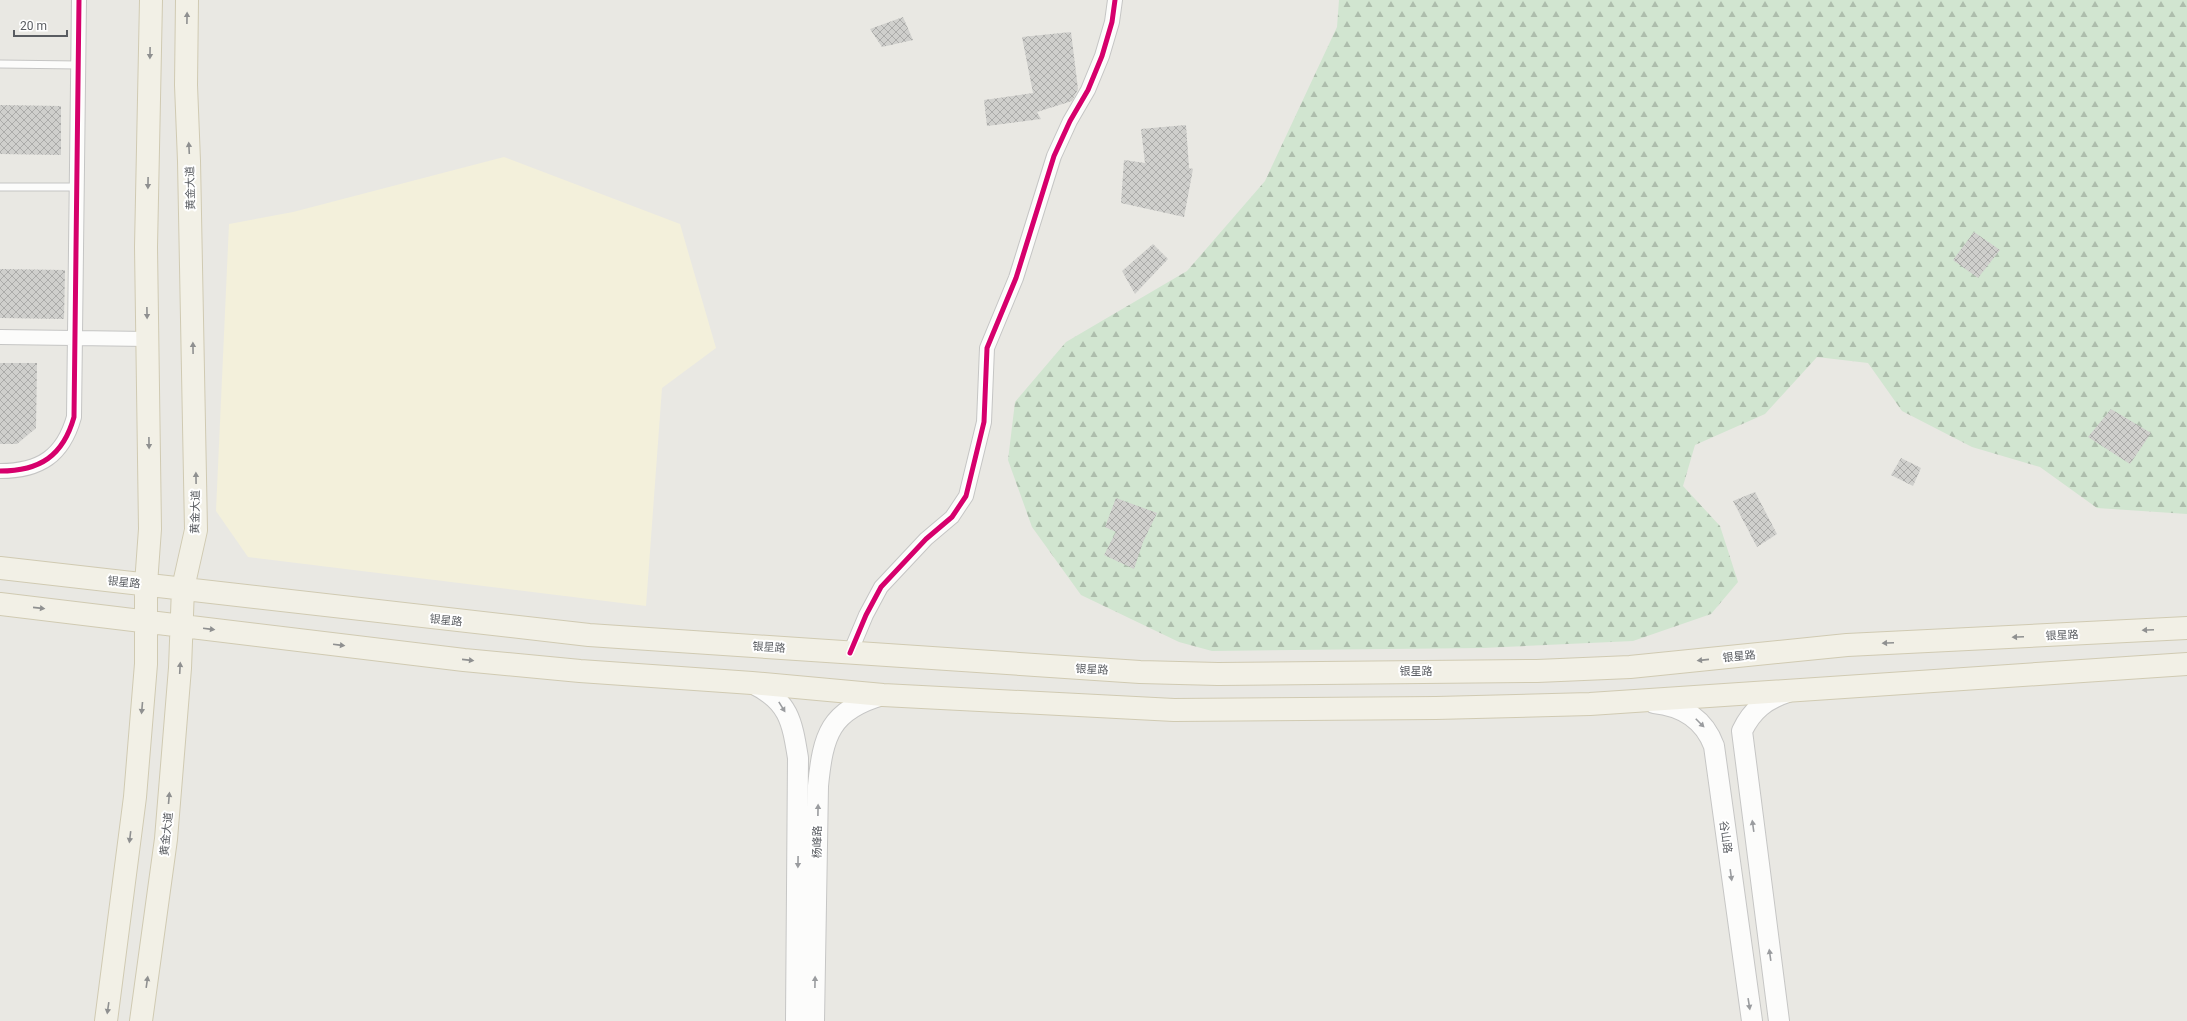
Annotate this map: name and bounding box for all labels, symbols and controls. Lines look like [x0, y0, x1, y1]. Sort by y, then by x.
one-way arrow [184, 11, 190, 24]
scale bar [14, 12, 67, 38]
text: 20 m [20, 19, 47, 33]
one-way arrow [147, 47, 153, 60]
one-way arrow [185, 142, 192, 154]
street label: 黄金大道 [184, 166, 197, 210]
one-way arrow [144, 177, 151, 189]
one-way arrow [144, 307, 150, 320]
one-way arrow [190, 341, 196, 354]
one-way arrow [146, 437, 152, 450]
one-way arrow [192, 472, 199, 484]
street label: 黄金大道 [189, 490, 202, 534]
street label: 银星路 [107, 574, 141, 591]
one-way arrow [33, 605, 45, 612]
street label: 银星路 [429, 612, 463, 629]
one-way arrow [203, 626, 216, 632]
one-way arrow [2142, 627, 2154, 634]
street label: 银星路 [2045, 628, 2079, 643]
one-way arrow [2011, 634, 2024, 640]
street label: 银星路 [752, 640, 786, 655]
one-way arrow [1881, 640, 1894, 646]
one-way arrow [332, 642, 345, 648]
street label: 银星路 [1722, 648, 1756, 665]
one-way arrow [462, 657, 474, 663]
one-way arrow [1697, 657, 1709, 663]
one-way arrow [177, 661, 183, 674]
street label: 银星路 [1075, 662, 1109, 677]
street label: 银星路 [1400, 665, 1433, 678]
one-way arrow [779, 701, 786, 712]
one-way arrow [139, 702, 146, 714]
one-way arrow [1695, 718, 1704, 728]
one-way arrow [166, 792, 173, 804]
one-way arrow [815, 803, 821, 816]
street label: 黄金大道 [158, 811, 175, 857]
street label: 谷山路 [1717, 820, 1734, 854]
one-way arrow [1750, 820, 1756, 832]
street label: 杨峰路 [811, 825, 824, 859]
one-way arrow [127, 831, 133, 843]
one-way arrow [795, 856, 801, 869]
one-way arrow [1728, 869, 1734, 881]
one-way arrow [1767, 949, 1773, 961]
one-way arrow [812, 975, 818, 988]
one-way arrow [144, 976, 150, 988]
one-way arrow [1746, 997, 1752, 1010]
one-way arrow [105, 1002, 111, 1014]

